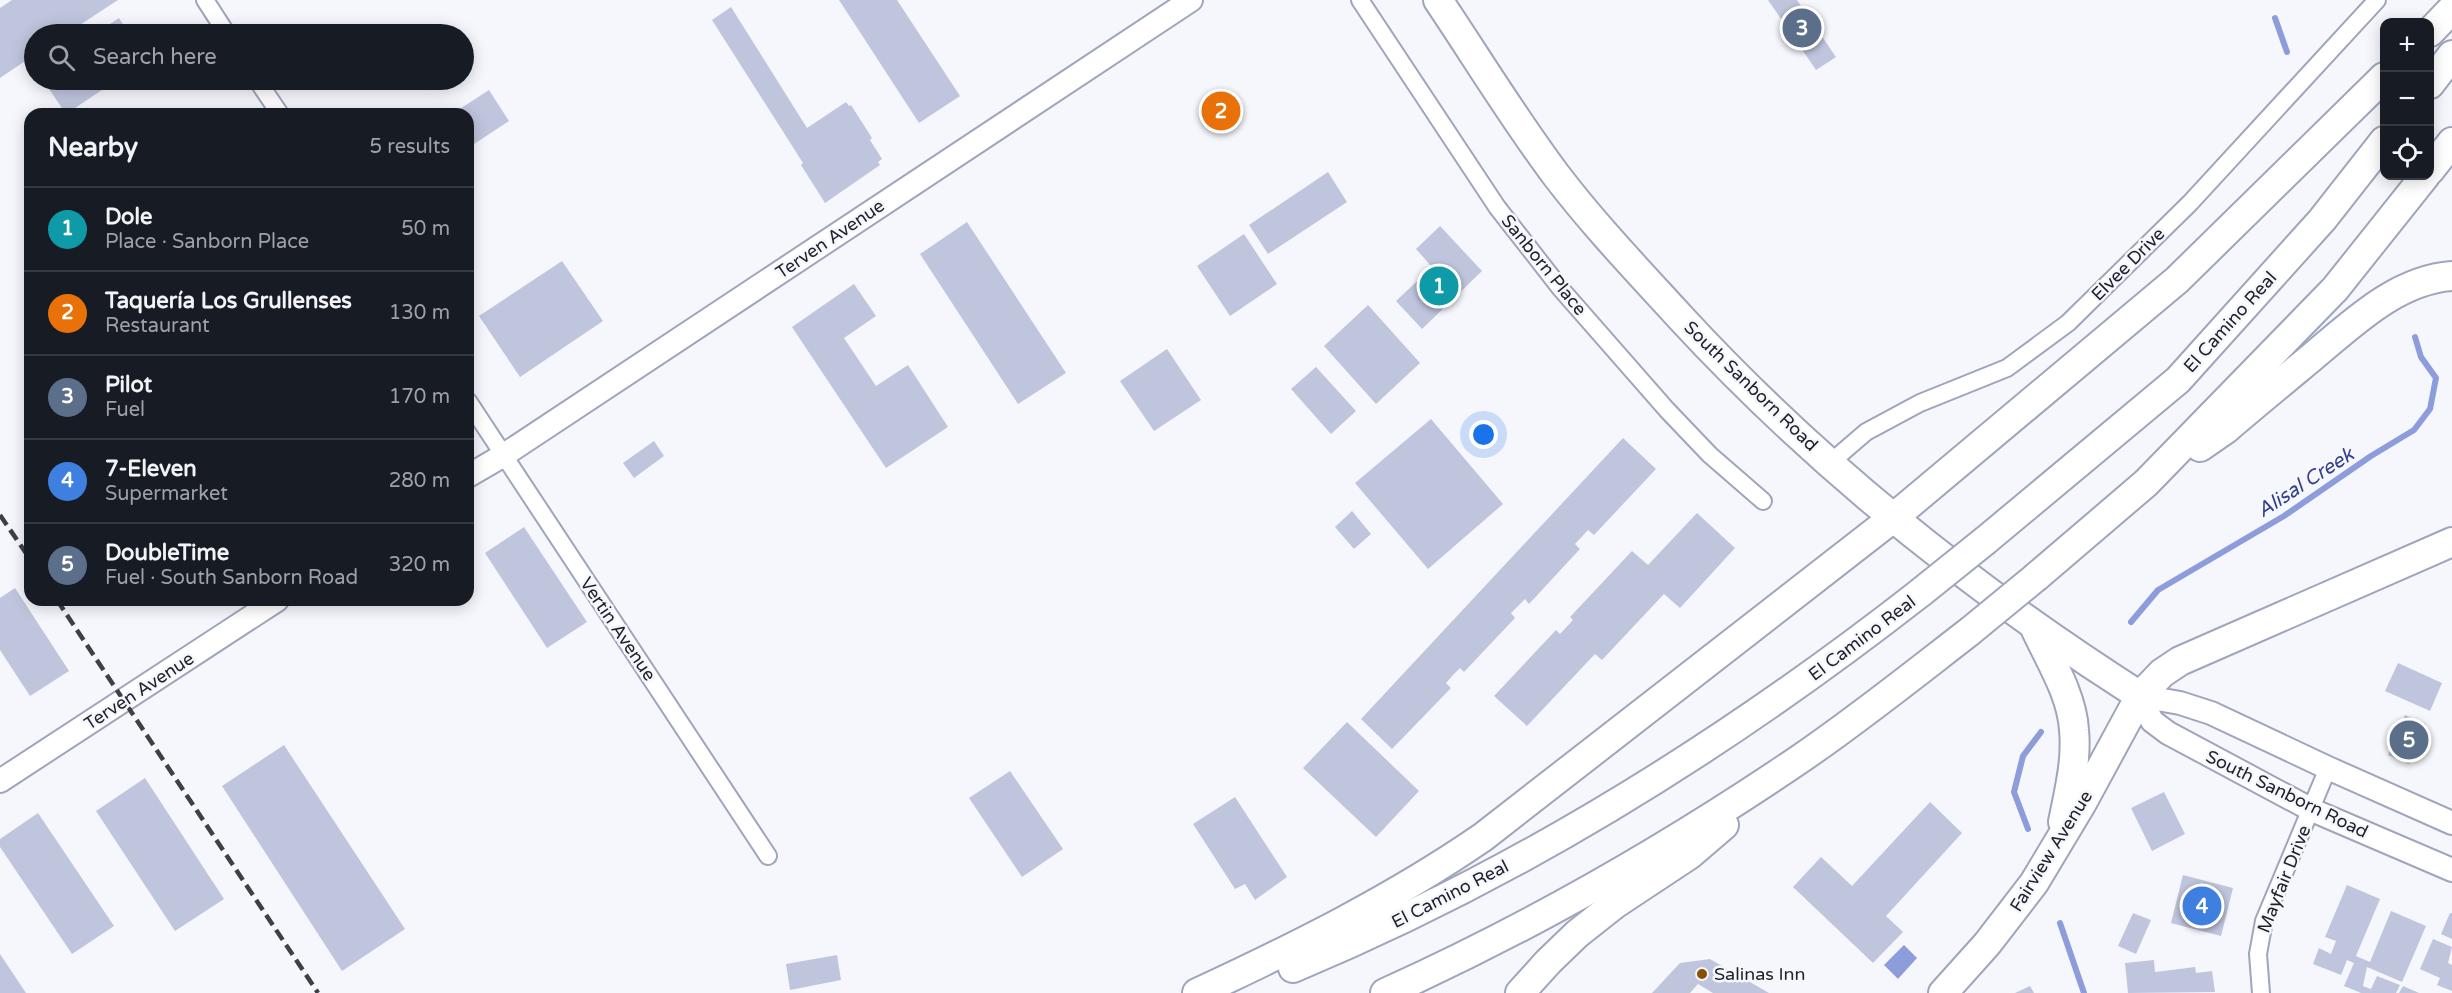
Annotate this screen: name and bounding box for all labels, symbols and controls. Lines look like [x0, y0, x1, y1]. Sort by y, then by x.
pin: 3 [1782, 6, 1822, 51]
map controls [2380, 18, 2434, 180]
button: + [2380, 18, 2434, 72]
search box [24, 24, 474, 90]
icon: search [45, 41, 78, 74]
text: Search here [93, 44, 217, 70]
button: − [2380, 72, 2434, 126]
pin: 2 [1202, 88, 1240, 134]
button: locate [2380, 126, 2434, 180]
text: Nearby [48, 132, 138, 163]
text: 5 results [370, 135, 450, 159]
street label: Terven Avenue [771, 194, 889, 284]
text: Dole [105, 204, 152, 230]
street label: Sanborn Place [1497, 210, 1591, 320]
text: 1 [61, 217, 74, 241]
text: 50 m [401, 217, 450, 241]
street label: Elvee Drive [2087, 223, 2169, 305]
text: Place · Sanborn Place [105, 230, 309, 254]
pin: 1 [1420, 264, 1458, 308]
street label: El Camino Real [2179, 267, 2281, 377]
text: Taquería Los Grullenses [105, 288, 352, 314]
text: 2 [61, 301, 74, 325]
text: 130 m [389, 301, 450, 325]
text: Restaurant [105, 314, 210, 338]
street label: South Sanborn Road [1679, 316, 1823, 456]
text: Pilot [105, 372, 152, 398]
text: 3 [61, 385, 74, 409]
text: 170 m [389, 385, 450, 409]
text: Fuel [105, 398, 145, 422]
your location [1469, 420, 1498, 449]
water label: Alisal Creek [2253, 442, 2360, 523]
text: 7-Eleven [105, 456, 197, 482]
text: 4 [61, 469, 74, 493]
text: 280 m [389, 469, 450, 493]
text: Supermarket [105, 482, 228, 506]
text: DoubleTime [105, 540, 229, 566]
text: 5 [61, 553, 74, 577]
text: 320 m [389, 553, 450, 577]
text: Fuel · South Sanborn Road [105, 566, 358, 590]
street label: Vertin Avenue [575, 573, 661, 685]
street label: El Camino Real [1804, 591, 1920, 685]
street label: Terven Avenue [80, 647, 198, 735]
pin: 5 [2390, 718, 2428, 762]
street label: South Sanborn Road [2202, 745, 2372, 843]
street label: Fairview Avenue [2005, 786, 2097, 916]
street label: Mayfair Drive [2252, 822, 2316, 936]
street label: El Camino Real [1388, 855, 1512, 933]
pin: 4 [2182, 884, 2222, 928]
place label: Salinas Inn [1714, 963, 1805, 985]
marker: Salinas Inn [1695, 967, 1709, 981]

